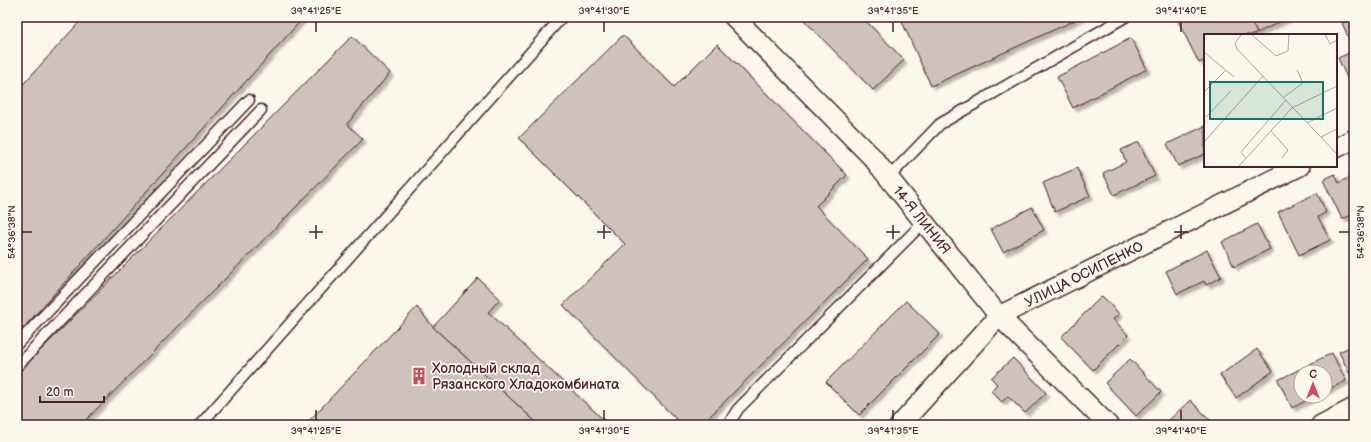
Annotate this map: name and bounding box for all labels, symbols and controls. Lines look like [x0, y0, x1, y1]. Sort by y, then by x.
text: 39°41'25"E [291, 5, 342, 17]
text: 39°41'30"E [578, 5, 630, 17]
text: 39°41'35"E [868, 5, 919, 17]
text: 39°41'40"E [1155, 5, 1207, 17]
inset map [1204, 34, 1337, 167]
street label: 14-Я ЛИНИЯ [890, 182, 955, 257]
text: 54°36'38"N [6, 205, 18, 259]
text: 54°36'38"N [1355, 205, 1367, 259]
street label: УЛИЦА ОСИПЕНКО [1022, 237, 1146, 310]
place label: Холодный склад Рязанского Хладокомбината [432, 360, 620, 393]
north arrow [1293, 364, 1333, 404]
building icon: Холодный склад Рязанского Хладокомбината [409, 366, 429, 386]
text: С [1309, 368, 1317, 381]
scale bar [40, 378, 104, 404]
text: 20 m [46, 385, 73, 400]
text: 39°41'25"E [291, 425, 342, 437]
text: 39°41'30"E [578, 425, 630, 437]
text: 39°41'35"E [868, 425, 919, 437]
text: 39°41'40"E [1155, 425, 1207, 437]

